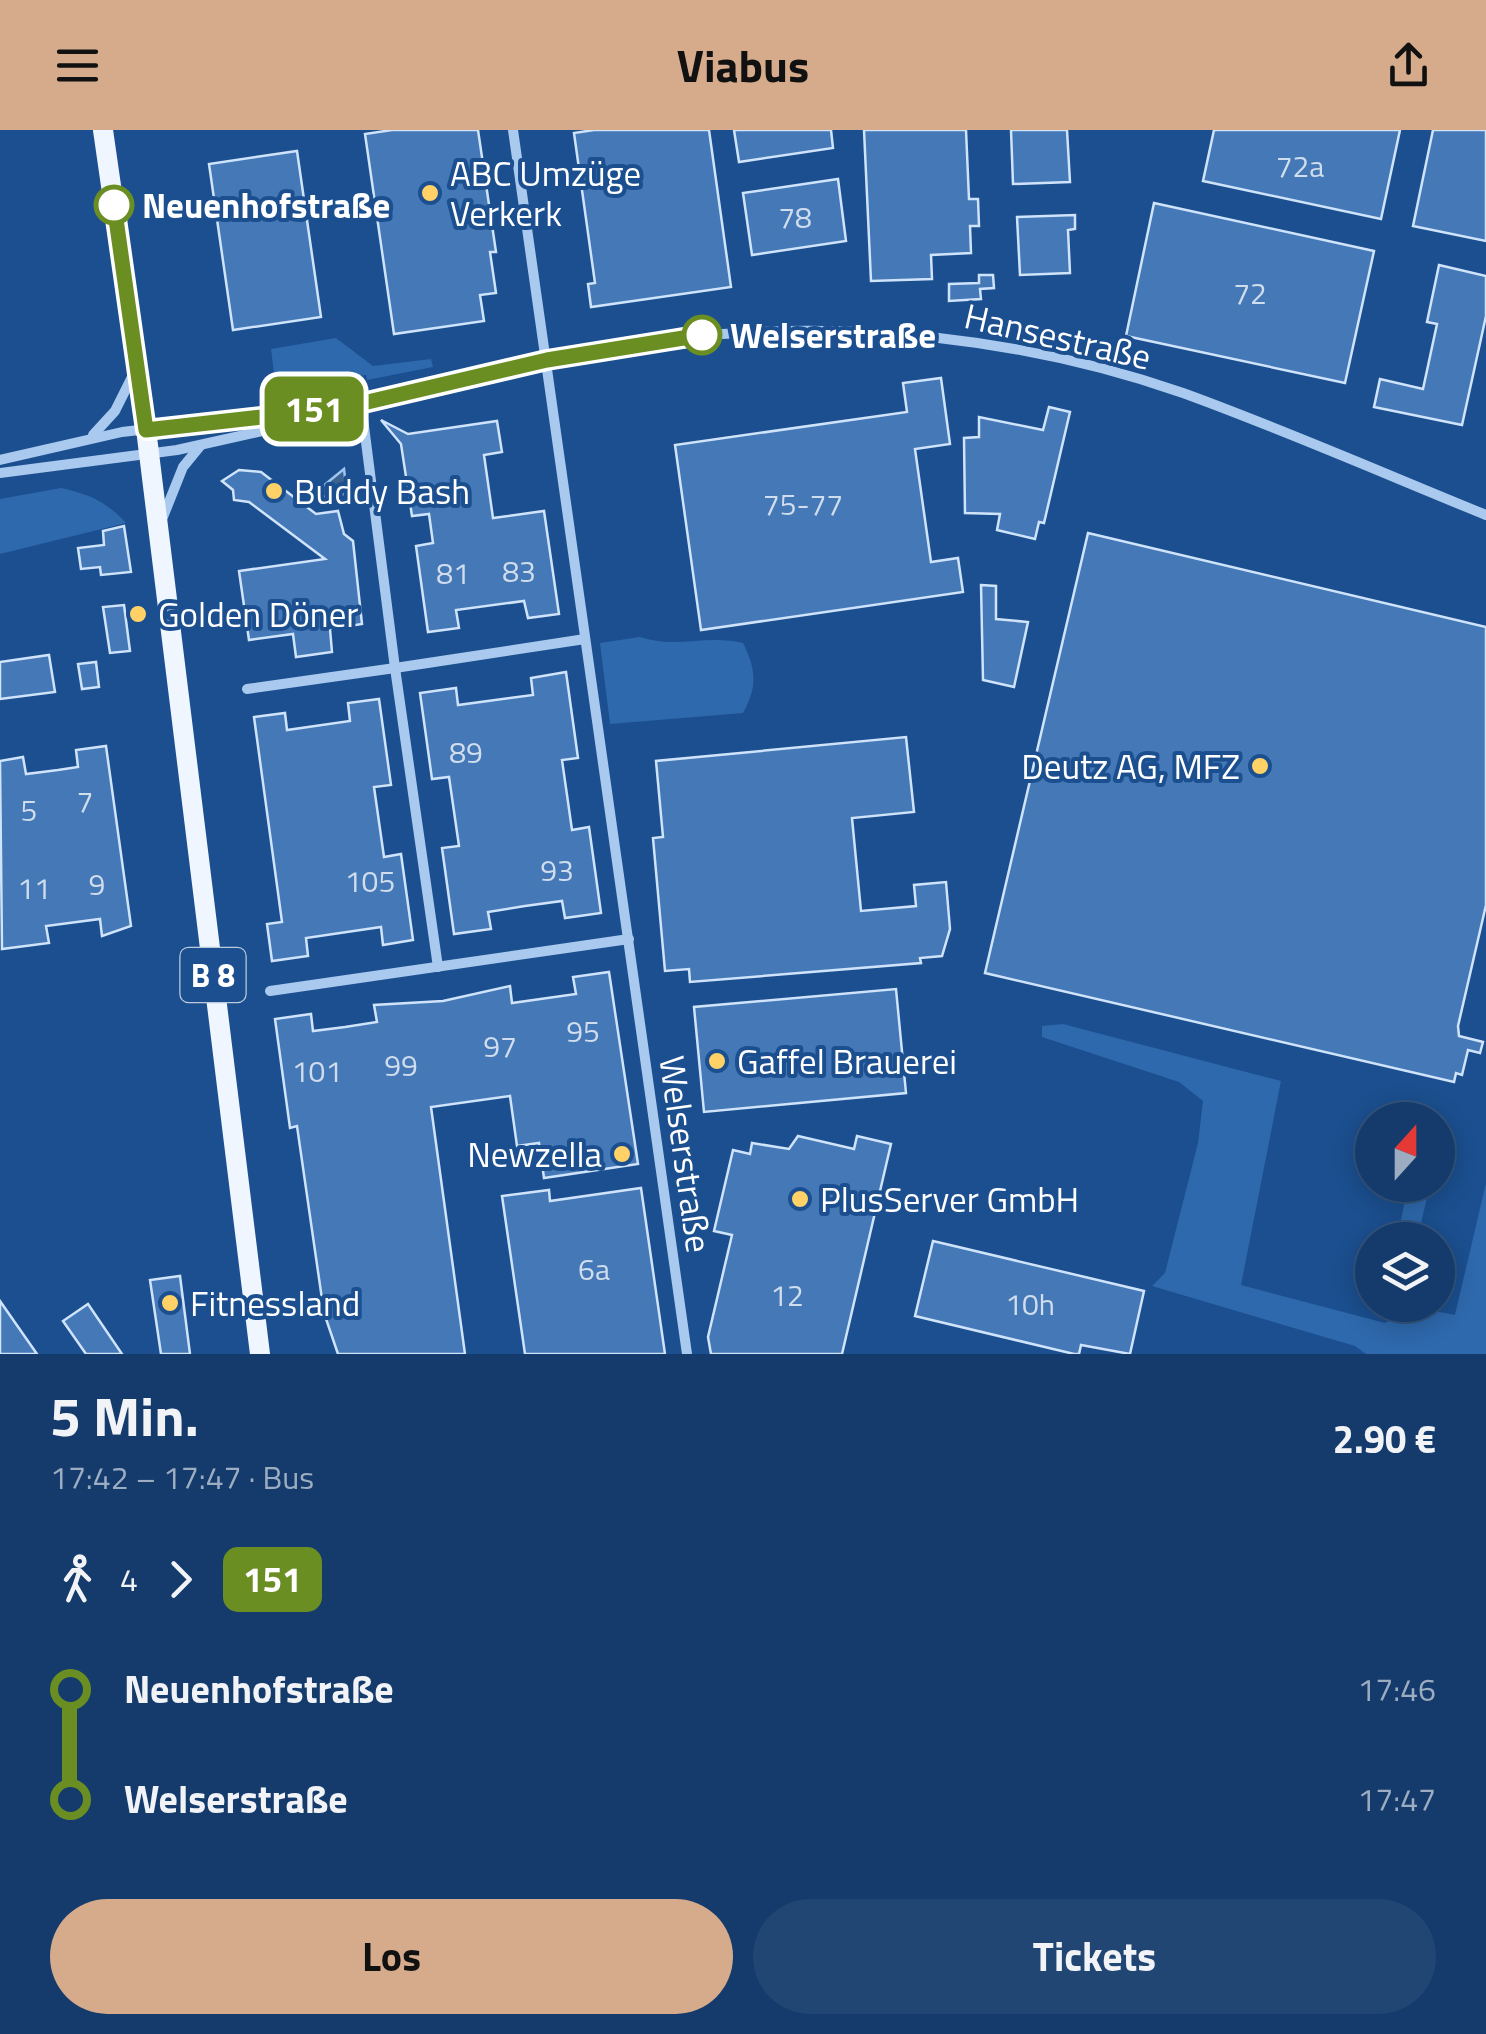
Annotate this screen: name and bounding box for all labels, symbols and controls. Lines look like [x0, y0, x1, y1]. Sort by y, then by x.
text: Viabus [677, 31, 809, 99]
icon: menu [50, 38, 105, 93]
icon: share [1381, 38, 1436, 93]
house number: 72a [1276, 143, 1324, 189]
place label: ABC Umzüge Verkerk [450, 146, 641, 240]
place label: Neuenhofstraße [142, 178, 390, 232]
marker: ABC Umzüge Verkerk [419, 182, 441, 204]
marker: Neuenhofstraße [95, 186, 133, 224]
house number: 78 [778, 194, 812, 240]
house number: 72 [1233, 270, 1267, 316]
street label: Hansestraße [959, 288, 1157, 384]
place label: Welserstraße [730, 308, 936, 362]
marker: Welserstraße [683, 316, 721, 354]
line badge: 151 [256, 376, 372, 442]
text: 151 [285, 382, 343, 436]
place label: Buddy Bash [294, 464, 470, 518]
marker: Buddy Bash [263, 480, 285, 502]
house number: 75-77 [763, 481, 843, 527]
house number: 83 [502, 548, 536, 594]
house number: 81 [436, 550, 470, 596]
place label: Golden Döner [158, 587, 358, 641]
marker: Golden Döner [127, 603, 149, 625]
house number: 89 [449, 729, 483, 775]
place label: Deutz AG, MFZ [1021, 739, 1240, 793]
marker: Deutz AG, MFZ [1249, 755, 1271, 777]
house number: 7 [77, 778, 93, 824]
house number: 5 [21, 787, 37, 833]
house number: 93 [540, 847, 574, 893]
house number: 105 [345, 858, 395, 904]
house number: 9 [89, 861, 105, 907]
house number: 11 [17, 865, 51, 911]
road number: B 8 [180, 948, 246, 1002]
house number: 95 [566, 1008, 600, 1054]
house number: 97 [483, 1023, 517, 1069]
place label: Gaffel Brauerei [737, 1034, 957, 1088]
house number: 99 [384, 1042, 418, 1088]
house number: 101 [292, 1048, 342, 1094]
marker: Gaffel Brauerei [706, 1050, 728, 1072]
street label: Welserstraße [645, 1052, 727, 1256]
north arrow [1355, 1102, 1455, 1202]
map controls [1355, 1102, 1455, 1322]
place label: Newzella [467, 1127, 602, 1181]
marker: Newzella [611, 1143, 633, 1165]
place label: PlusServer GmbH [820, 1172, 1079, 1226]
marker: PlusServer GmbH [789, 1188, 811, 1210]
button: layers [1355, 1222, 1455, 1322]
house number: 6a [578, 1246, 610, 1292]
house number: 12 [770, 1272, 804, 1318]
place label: Fitnessland [190, 1276, 360, 1330]
house number: 10h [1005, 1281, 1055, 1327]
marker: Fitnessland [159, 1292, 181, 1314]
text: 5 Min. [50, 1374, 199, 1457]
text: 2.90 € [1333, 1410, 1436, 1468]
text: 17:42 – 17:47 · Bus [50, 1453, 314, 1501]
icon: walk [50, 1552, 105, 1607]
icon: forward [153, 1552, 208, 1607]
text: 151 [243, 1552, 302, 1606]
text: 4 [120, 1555, 138, 1603]
text: Neuenhofstraße [124, 1660, 394, 1718]
text: 17:46 [1357, 1665, 1436, 1713]
text: Welserstraße [124, 1770, 348, 1828]
text: 17:47 [1357, 1775, 1436, 1823]
button: Los [50, 1899, 733, 2014]
button: Tickets [753, 1899, 1436, 2014]

